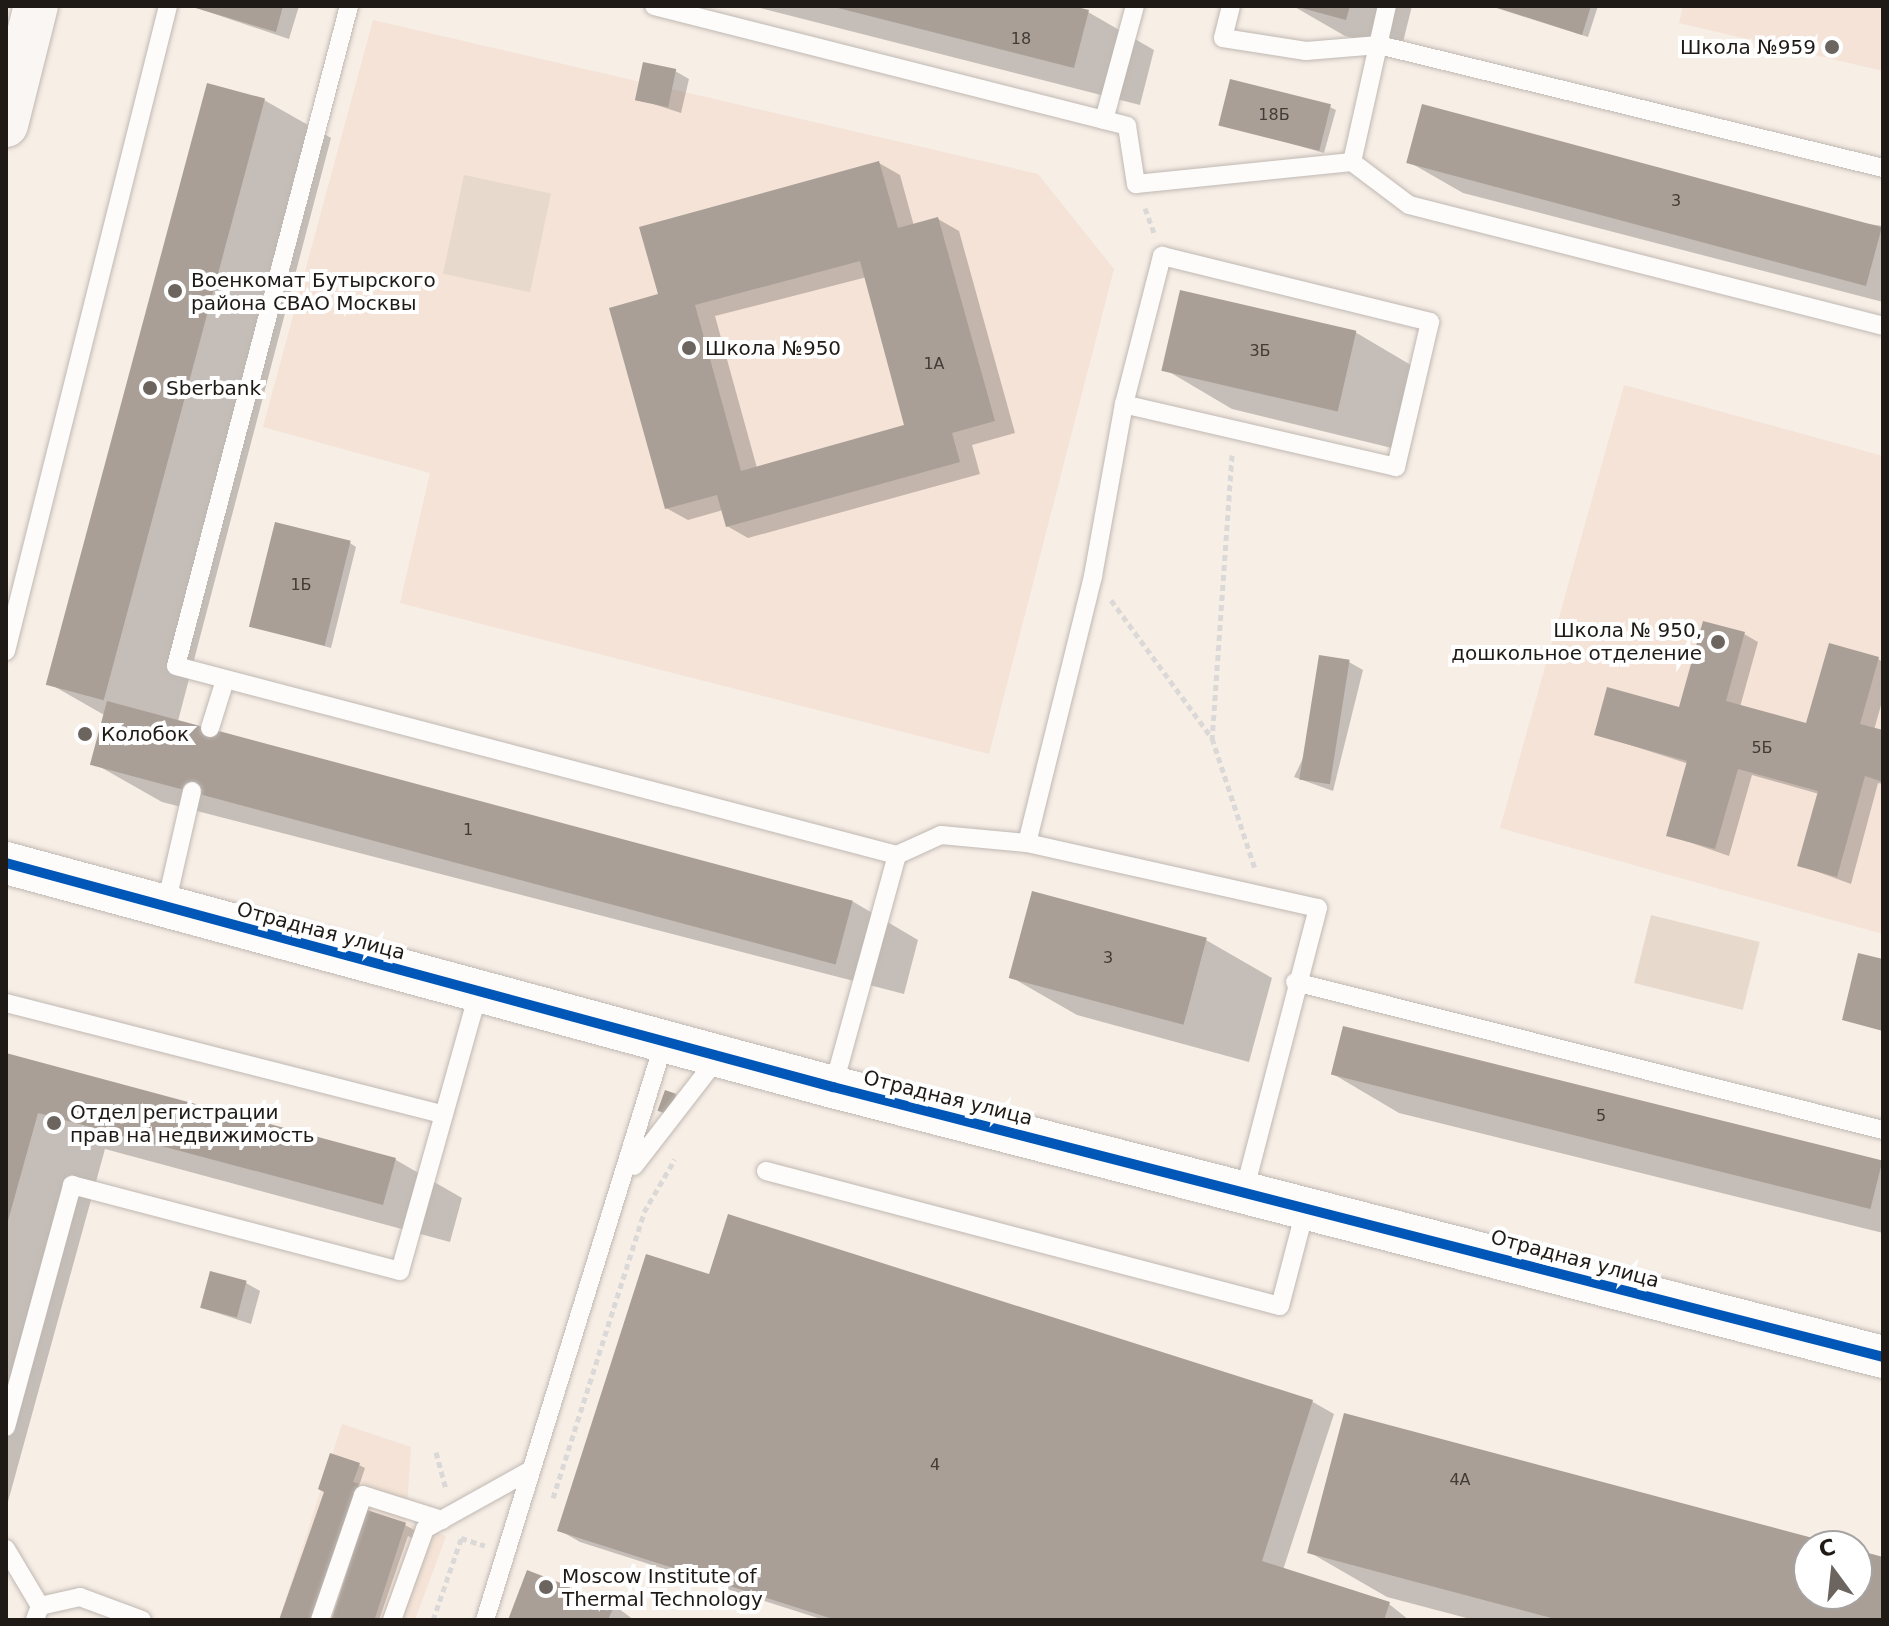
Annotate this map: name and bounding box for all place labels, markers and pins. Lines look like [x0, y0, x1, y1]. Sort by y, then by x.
place label: Школа №959 [1680, 35, 1816, 59]
marker: Школа №959 [1823, 38, 1841, 56]
place label: Военкомат Бутырского района СВАО Москвы [191, 268, 436, 315]
marker: Военкомат Бутырского района СВАО Москвы [166, 282, 184, 300]
place label: Школа №950 [705, 336, 841, 360]
marker: Школа №950 [680, 339, 698, 357]
place label: Sberbank [166, 376, 261, 400]
marker: Sberbank [141, 379, 159, 397]
place label: Школа № 950, дошкольное отделение [1451, 618, 1702, 665]
marker: Школа № 950, дошкольное отделение [1709, 633, 1727, 651]
place label: Колобок [101, 722, 189, 746]
marker: Колобок [76, 725, 94, 743]
place label: Отдел регистрации прав на недвижимость [70, 1100, 315, 1147]
marker: Отдел регистрации прав на недвижимость [45, 1114, 63, 1132]
place label: Moscow Institute of Thermal Technology [562, 1564, 763, 1611]
marker: Moscow Institute of Thermal Technology [537, 1578, 555, 1596]

